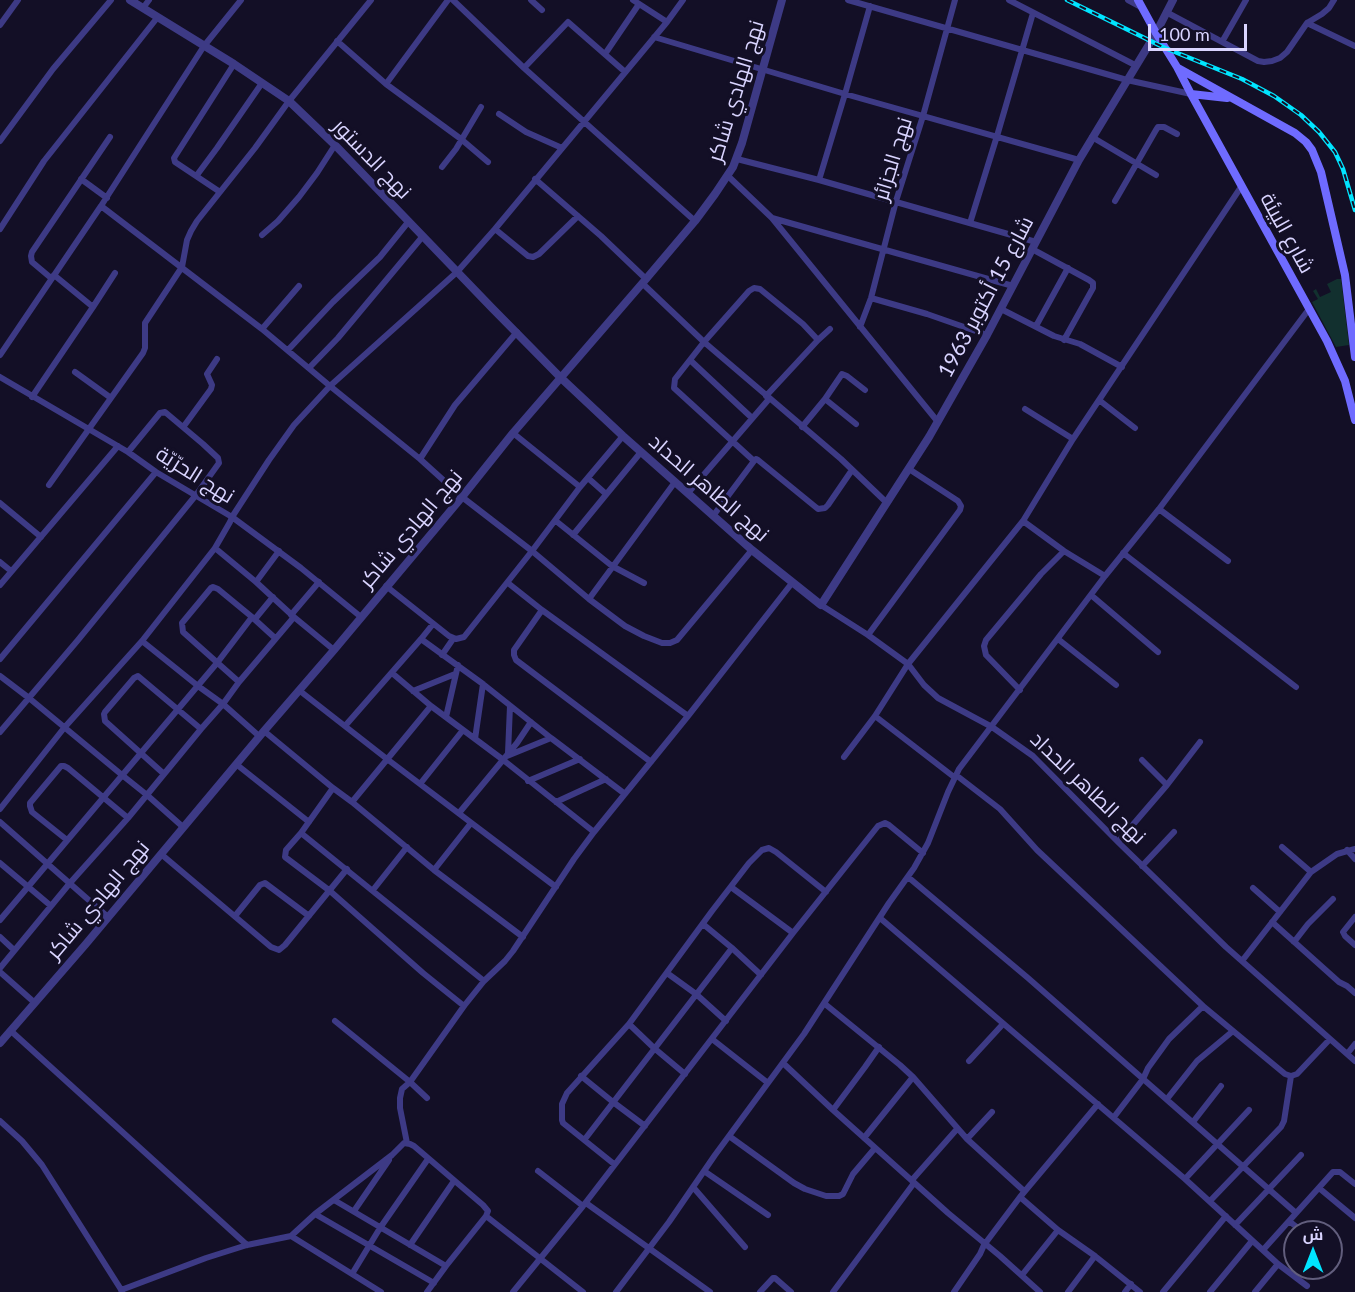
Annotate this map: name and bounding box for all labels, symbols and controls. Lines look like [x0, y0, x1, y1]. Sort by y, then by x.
scale bar [1151, 12, 1250, 50]
street label: نهج الهادي شاكر [702, 17, 770, 165]
text: 100 m [1159, 23, 1210, 45]
street label: نهج الدستور [328, 114, 416, 204]
street label: نهج الجزائر [868, 114, 918, 204]
street label: شارع البيئة [1255, 188, 1319, 278]
street label: شارع 15 أكتوبر 1963 [933, 212, 1039, 382]
street label: نهج الطاهر الحداد [644, 429, 774, 547]
street label: نهج الحرّيّة [151, 441, 239, 509]
street label: نهج الهادي شاكر [354, 465, 468, 593]
street label: نهج الطاهر الحداد [1025, 727, 1151, 849]
street label: نهج الهادي شاكر [41, 836, 155, 964]
north arrow [1283, 1220, 1343, 1280]
text: ش [1303, 1224, 1323, 1243]

